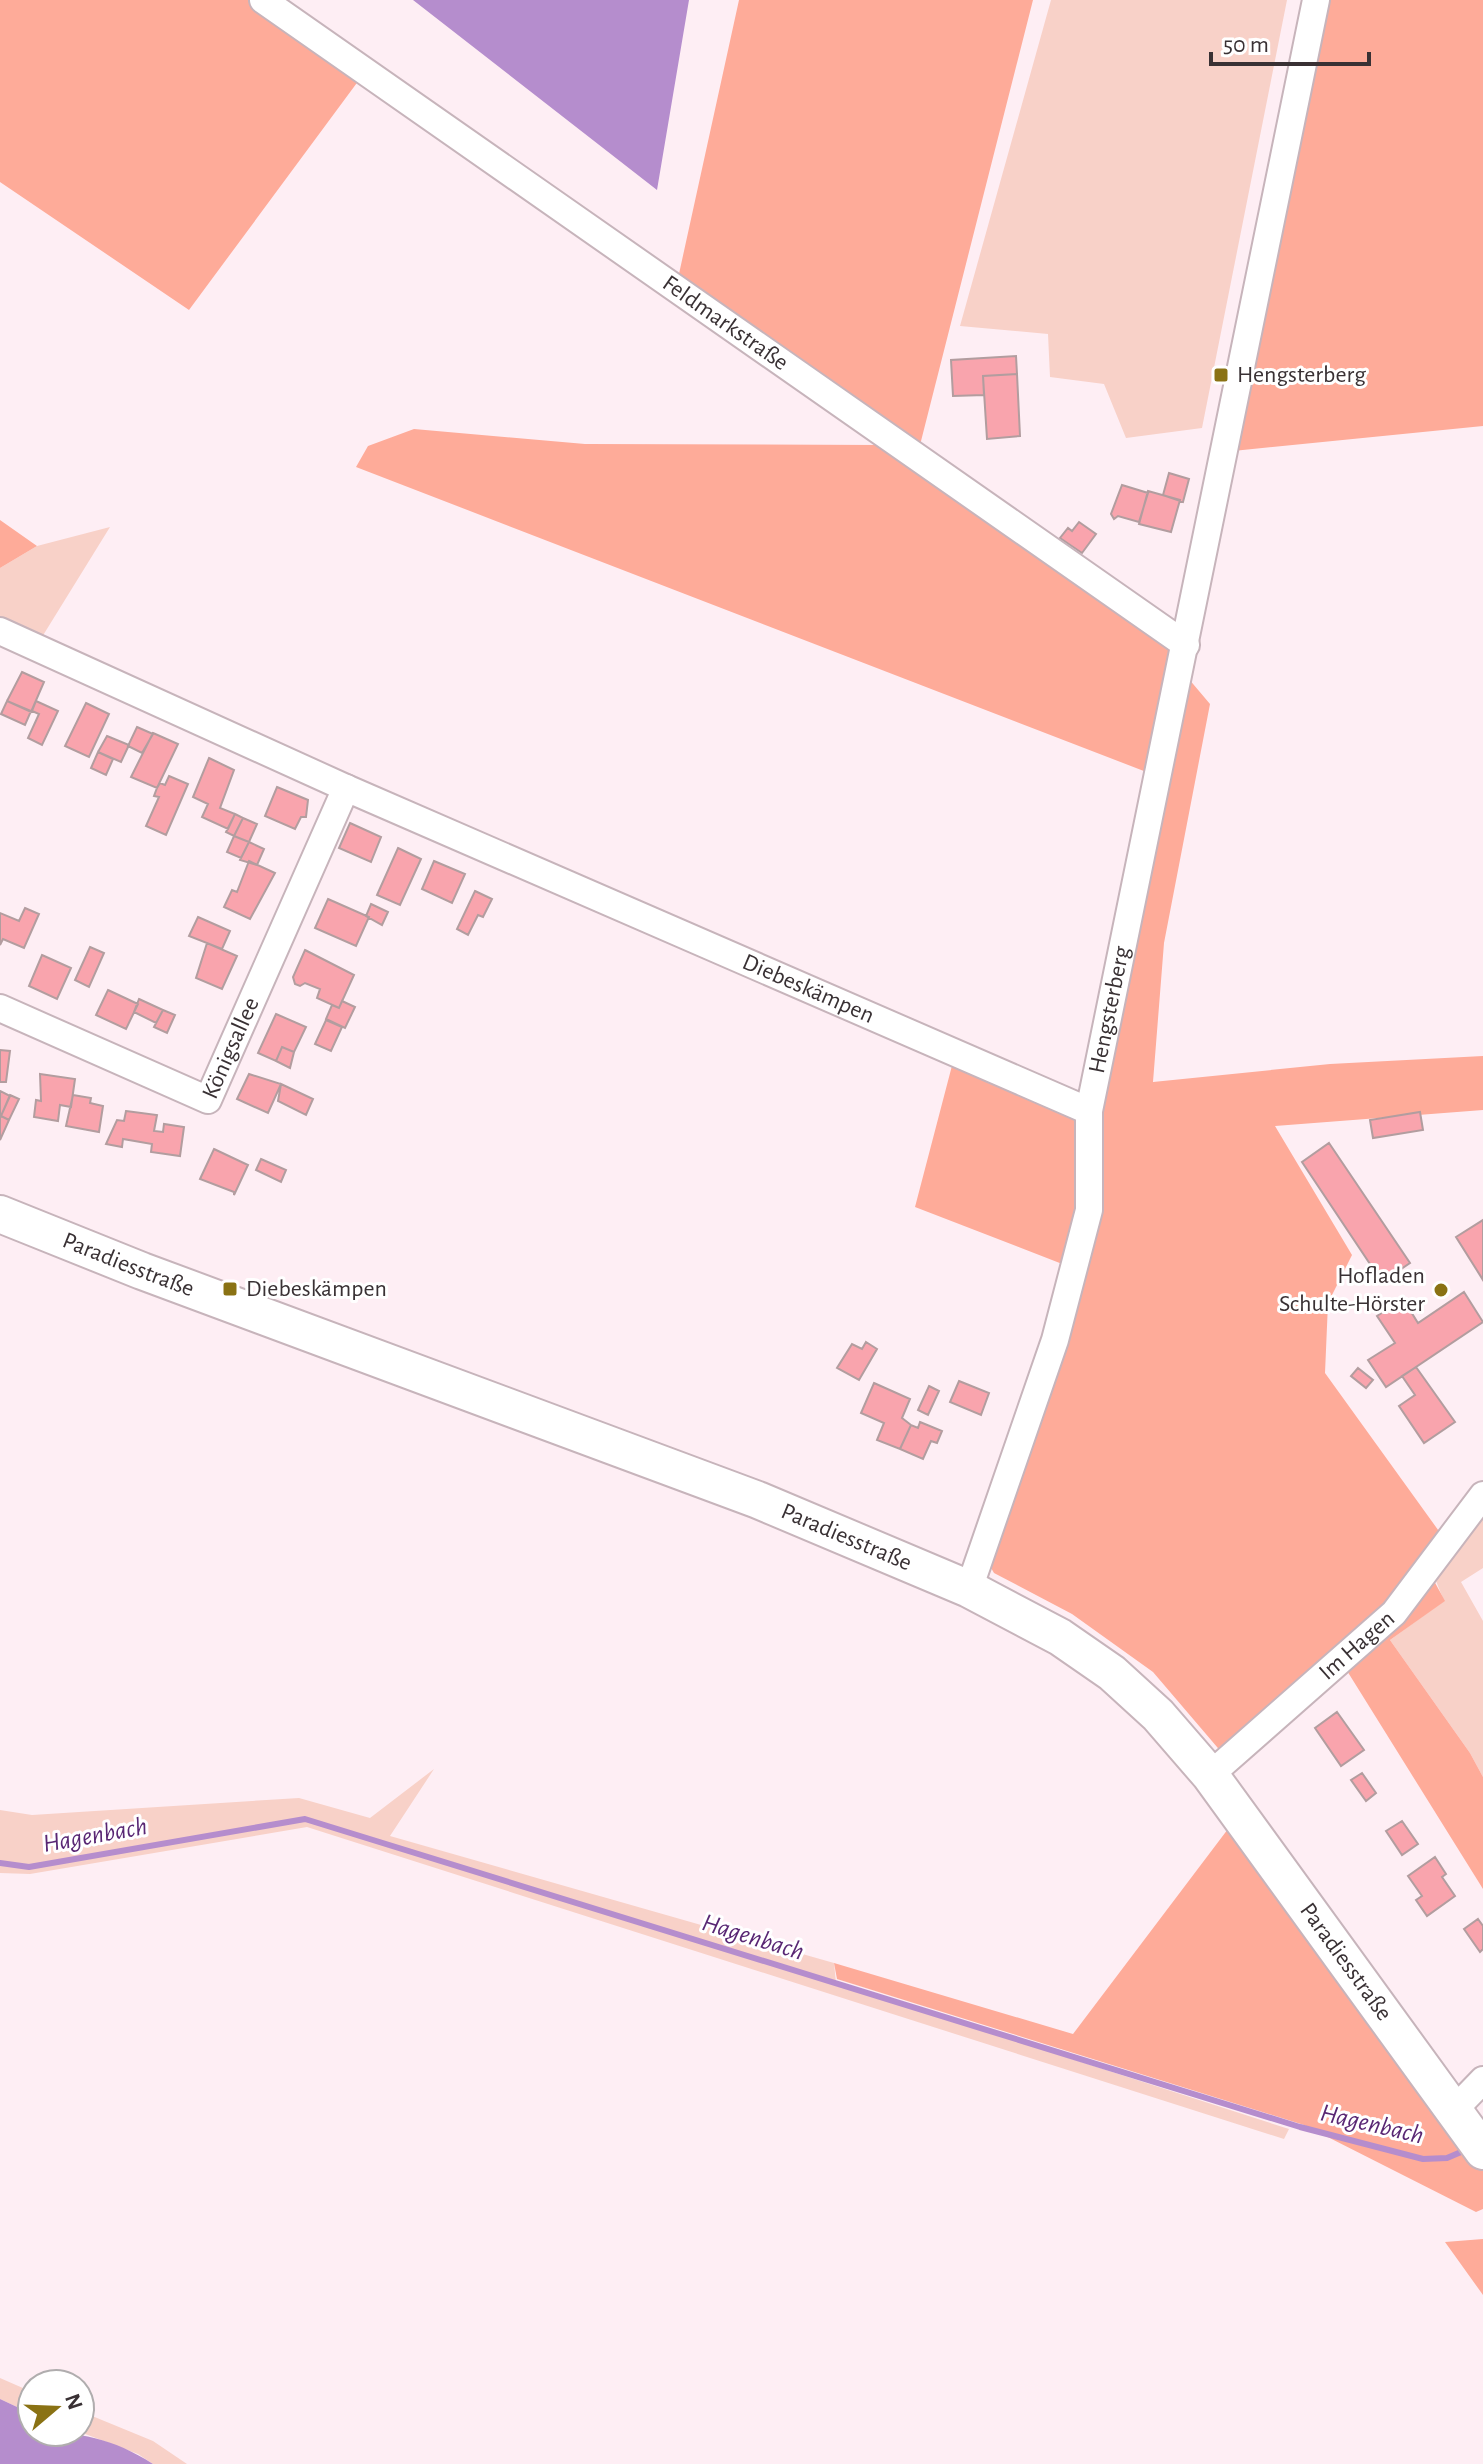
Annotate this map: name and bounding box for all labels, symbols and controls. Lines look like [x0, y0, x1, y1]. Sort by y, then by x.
scale bar [1211, 16, 1369, 66]
text: 50 m [1223, 33, 1269, 57]
street label: Feldmarkstraße [658, 271, 793, 375]
place label: Hengsterberg [1237, 363, 1366, 387]
marker: Hengsterberg [1212, 366, 1230, 384]
street label: Hengsterberg [1085, 944, 1134, 1076]
street label: Diebeskämpen [739, 950, 878, 1028]
street label: Königsallee [198, 994, 264, 1103]
street label: Paradiesstraße [59, 1228, 197, 1301]
place label: Hofladen Schulte-Hörster [1279, 1264, 1425, 1316]
place label: Diebeskämpen [246, 1277, 387, 1301]
marker: Diebeskämpen [221, 1280, 239, 1298]
marker: Hofladen Schulte-Hörster [1432, 1281, 1450, 1299]
street label: Paradiesstraße [778, 1499, 915, 1575]
street label: Im Hagen [1315, 1606, 1399, 1685]
water label: Hagenbach [41, 1813, 149, 1857]
street label: Paradiesstraße [1295, 1899, 1396, 2025]
water label: Hagenbach [699, 1909, 807, 1965]
water label: Hagenbach [1318, 2100, 1426, 2148]
north arrow [16, 2368, 96, 2448]
text: N [61, 2391, 87, 2413]

